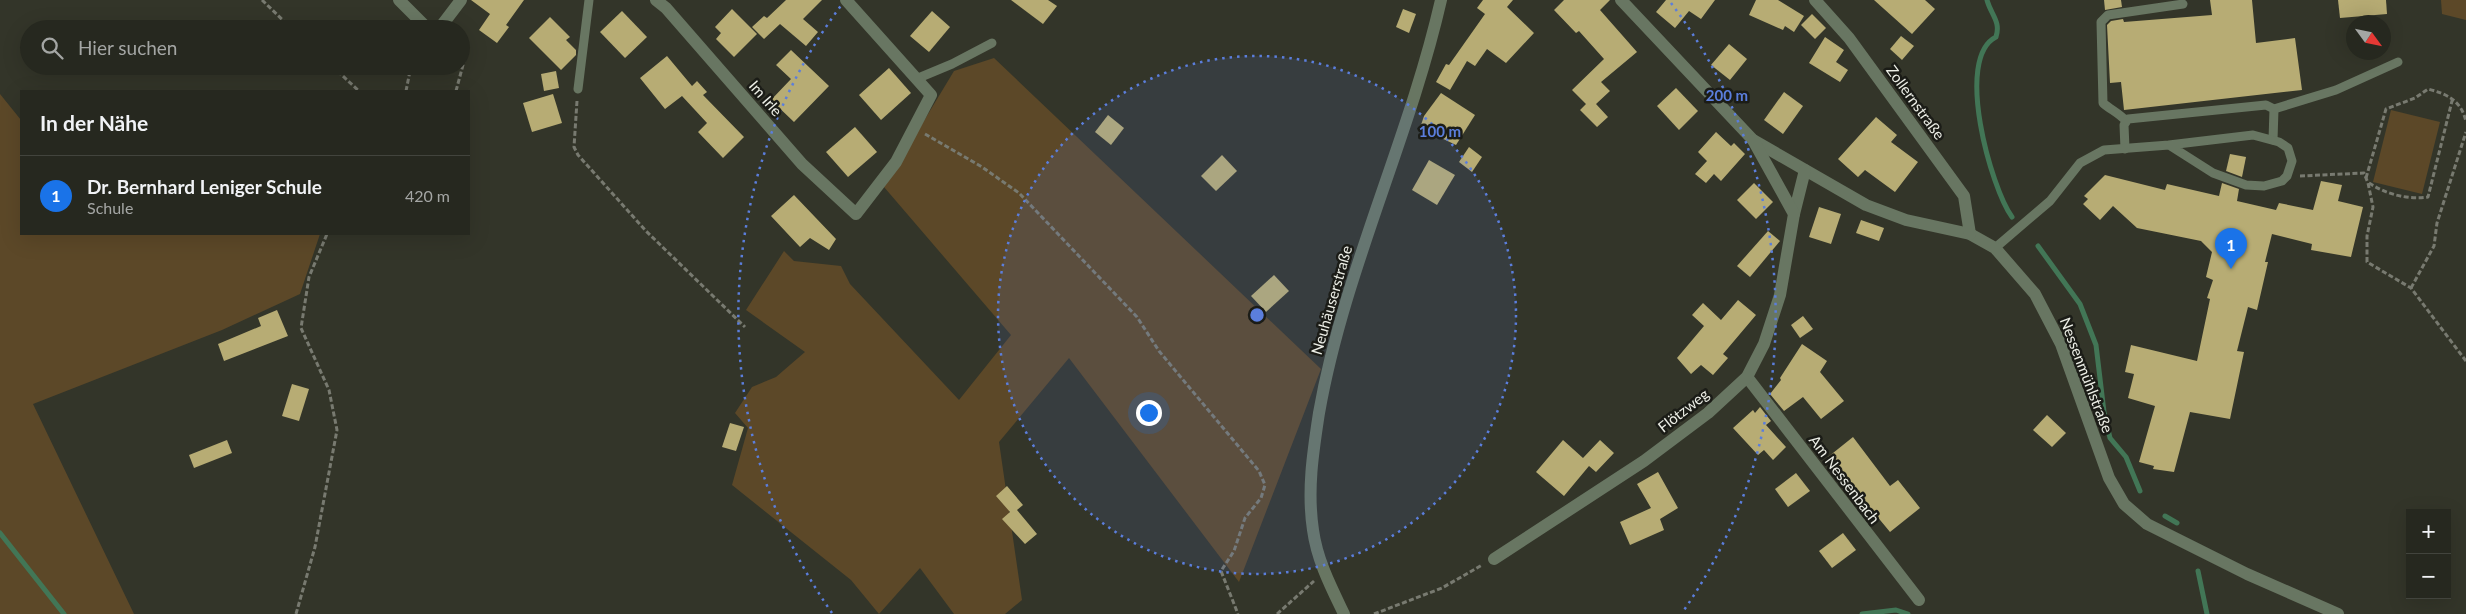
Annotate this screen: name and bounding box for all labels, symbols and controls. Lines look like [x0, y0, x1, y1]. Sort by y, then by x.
north arrow [2346, 15, 2391, 60]
search box [20, 20, 470, 75]
icon: search [38, 34, 66, 62]
text: Hier suchen [78, 36, 177, 59]
street label: Zollernstraße [1883, 61, 1949, 143]
street label: Im Irle [746, 77, 786, 120]
text: 200 m [1706, 86, 1748, 104]
text: In der Nähe [40, 110, 148, 135]
text: 100 m [1419, 122, 1461, 140]
text: Dr. Bernhard Leniger Schule [87, 175, 322, 198]
text: 1 [51, 186, 61, 205]
text: 420 m [405, 186, 450, 205]
text: Schule [87, 198, 133, 217]
pin: 1 [2215, 228, 2247, 269]
street label: Neuhäuserstraße [1307, 243, 1355, 357]
centre of rings [1248, 306, 1266, 324]
street label: Nessenmühlstraße [2057, 315, 2117, 435]
street label: Flötzweg [1654, 384, 1712, 436]
your location [1136, 400, 1162, 426]
street label: Am Nessenbach [1806, 431, 1884, 527]
map controls [2406, 509, 2451, 599]
button: + [2406, 509, 2451, 554]
button: − [2406, 554, 2451, 599]

